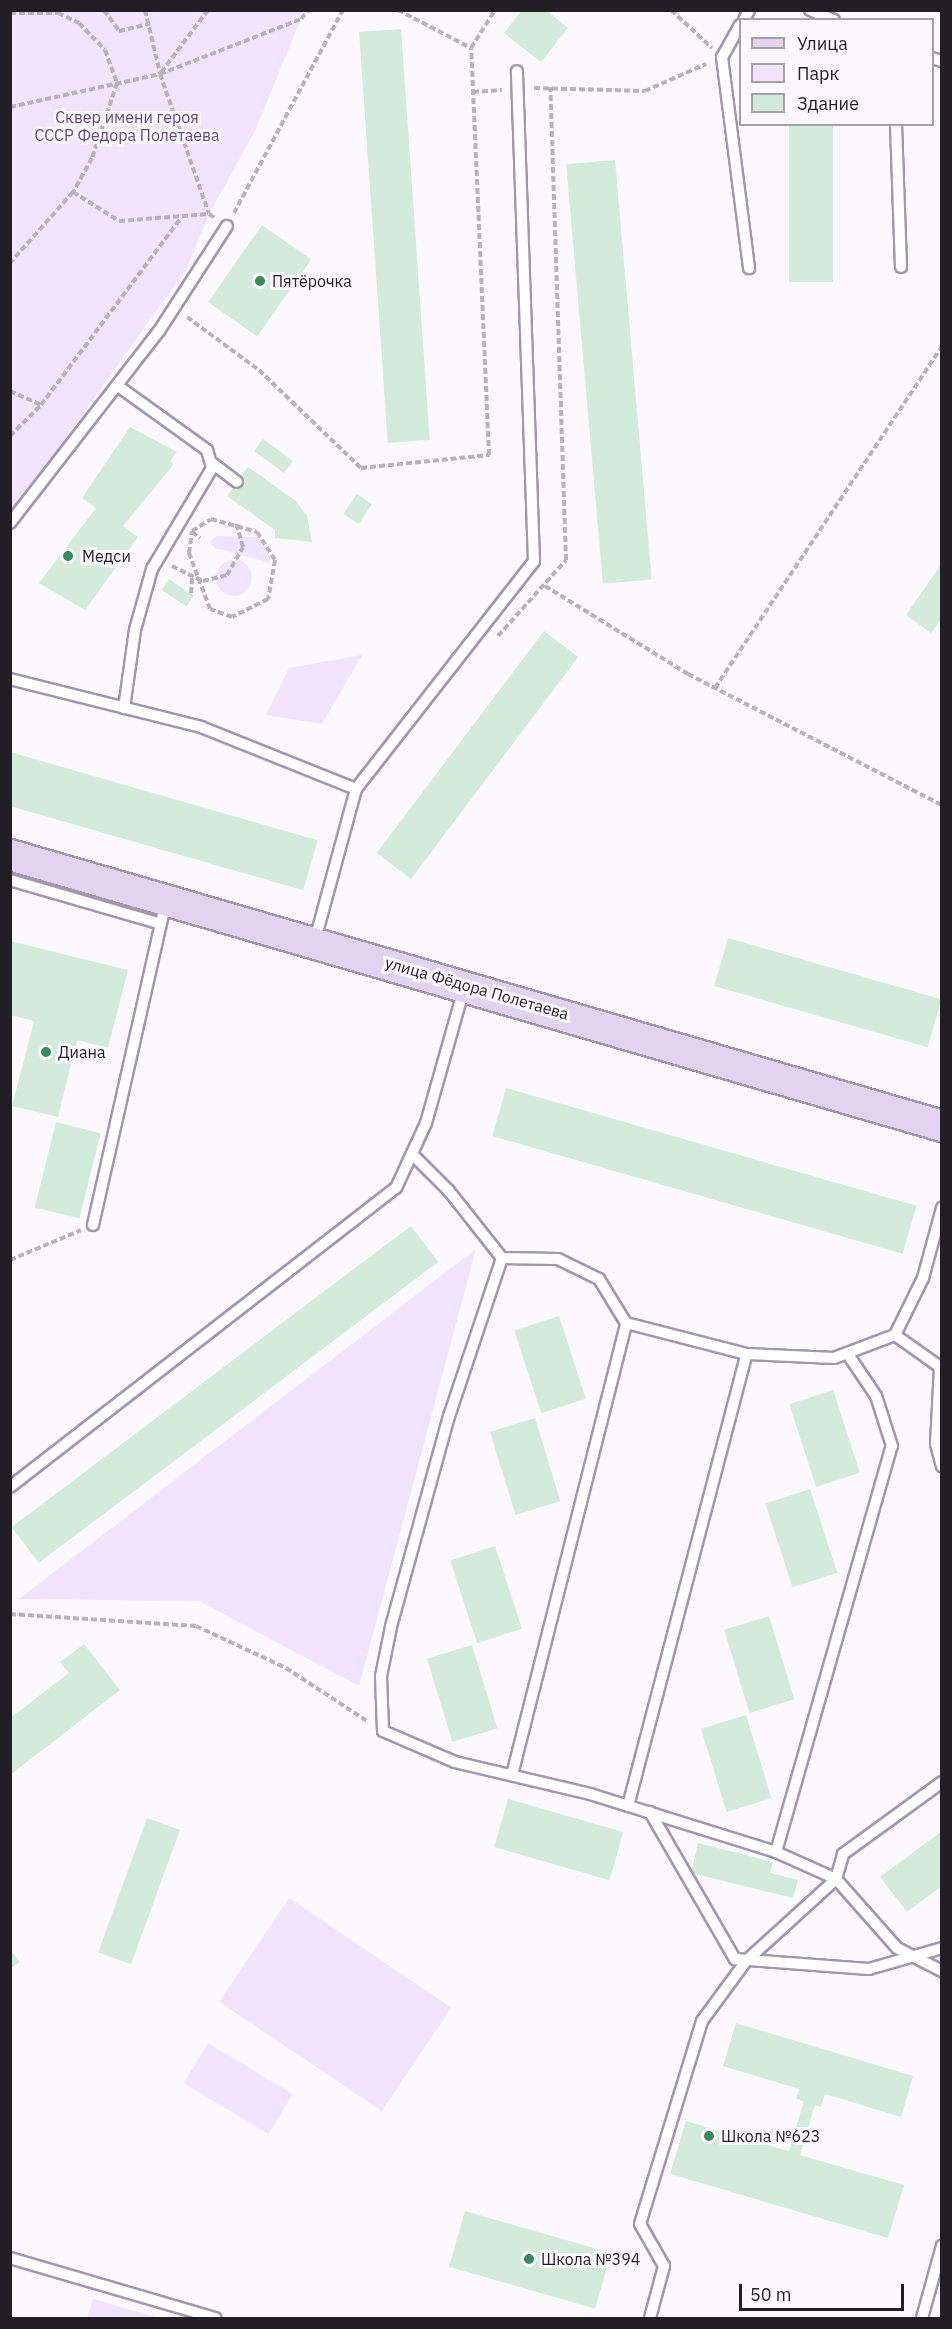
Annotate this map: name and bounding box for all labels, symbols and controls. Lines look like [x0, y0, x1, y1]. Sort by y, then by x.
legend [739, 18, 934, 126]
text: Улица [797, 32, 848, 55]
text: Парк [797, 62, 839, 85]
text: Здание [797, 92, 859, 115]
park label: Сквер имени героя СССР Федора Полетаева [35, 107, 219, 145]
place label: Пятёрочка [272, 271, 352, 291]
marker: Пятёрочка [253, 274, 267, 288]
place label: Медси [82, 546, 131, 566]
marker: Медси [59, 547, 77, 565]
street label: улица Фёдора Полетаева [383, 953, 571, 1023]
place label: Диана [58, 1042, 106, 1062]
marker: Диана [39, 1045, 53, 1059]
place label: Школа №623 [721, 2126, 820, 2146]
marker: Школа №623 [702, 2129, 716, 2143]
place label: Школа №394 [541, 2249, 640, 2269]
marker: Школа №394 [522, 2252, 536, 2266]
scale bar [742, 2272, 907, 2310]
text: 50 m [750, 2283, 792, 2306]

